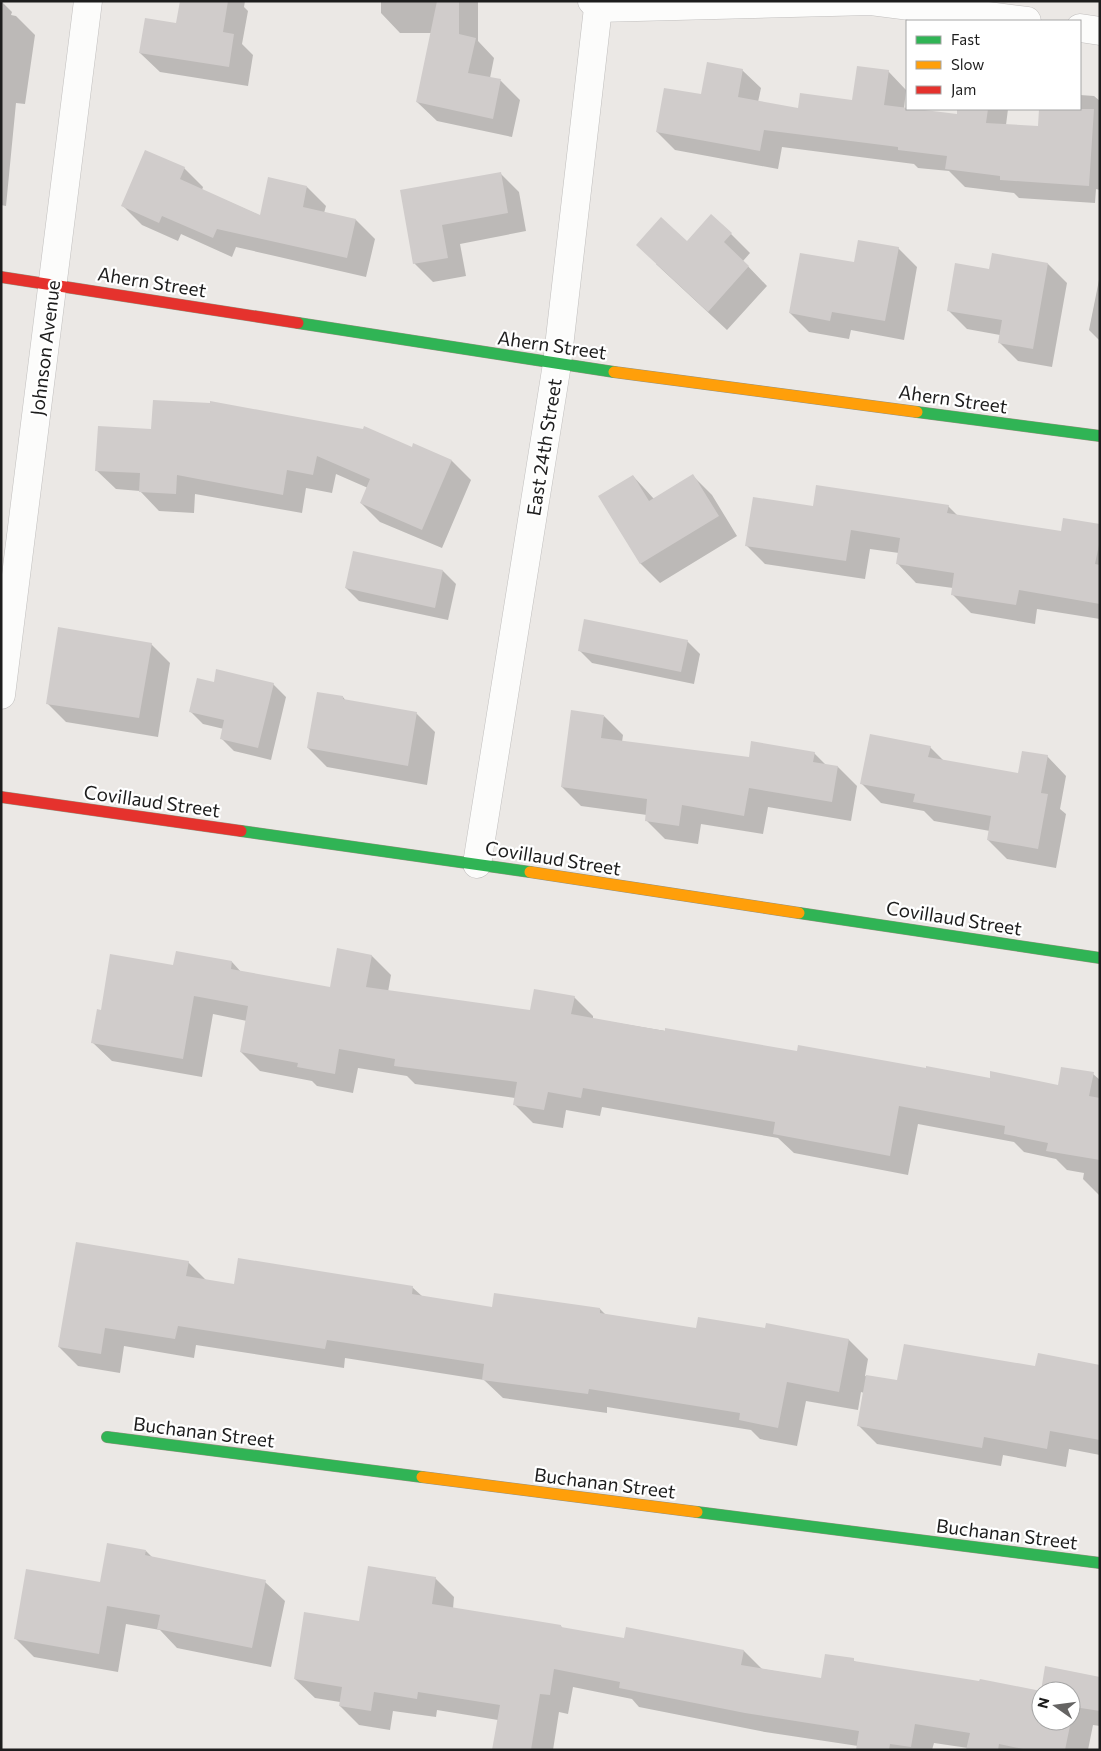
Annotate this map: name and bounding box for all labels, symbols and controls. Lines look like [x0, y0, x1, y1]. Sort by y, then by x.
legend [906, 20, 1081, 110]
text: Fast [951, 30, 980, 48]
text: Slow [951, 55, 984, 73]
text: Jam [951, 80, 976, 98]
street label: Ahern Street [96, 262, 208, 301]
street label: Johnson Avenue [25, 279, 64, 417]
street label: Ahern Street [496, 325, 608, 364]
street label: East 24th Street [521, 376, 566, 517]
street label: Ahern Street [897, 379, 1009, 418]
street label: Covillaud Street [83, 780, 222, 821]
street label: Covillaud Street [484, 835, 623, 880]
street label: Covillaud Street [885, 895, 1024, 940]
street label: Buchanan Street [132, 1411, 276, 1452]
street label: Buchanan Street [533, 1462, 677, 1503]
street label: Buchanan Street [935, 1513, 1079, 1554]
north arrow [1031, 1681, 1081, 1731]
text: N [1033, 1696, 1052, 1710]

